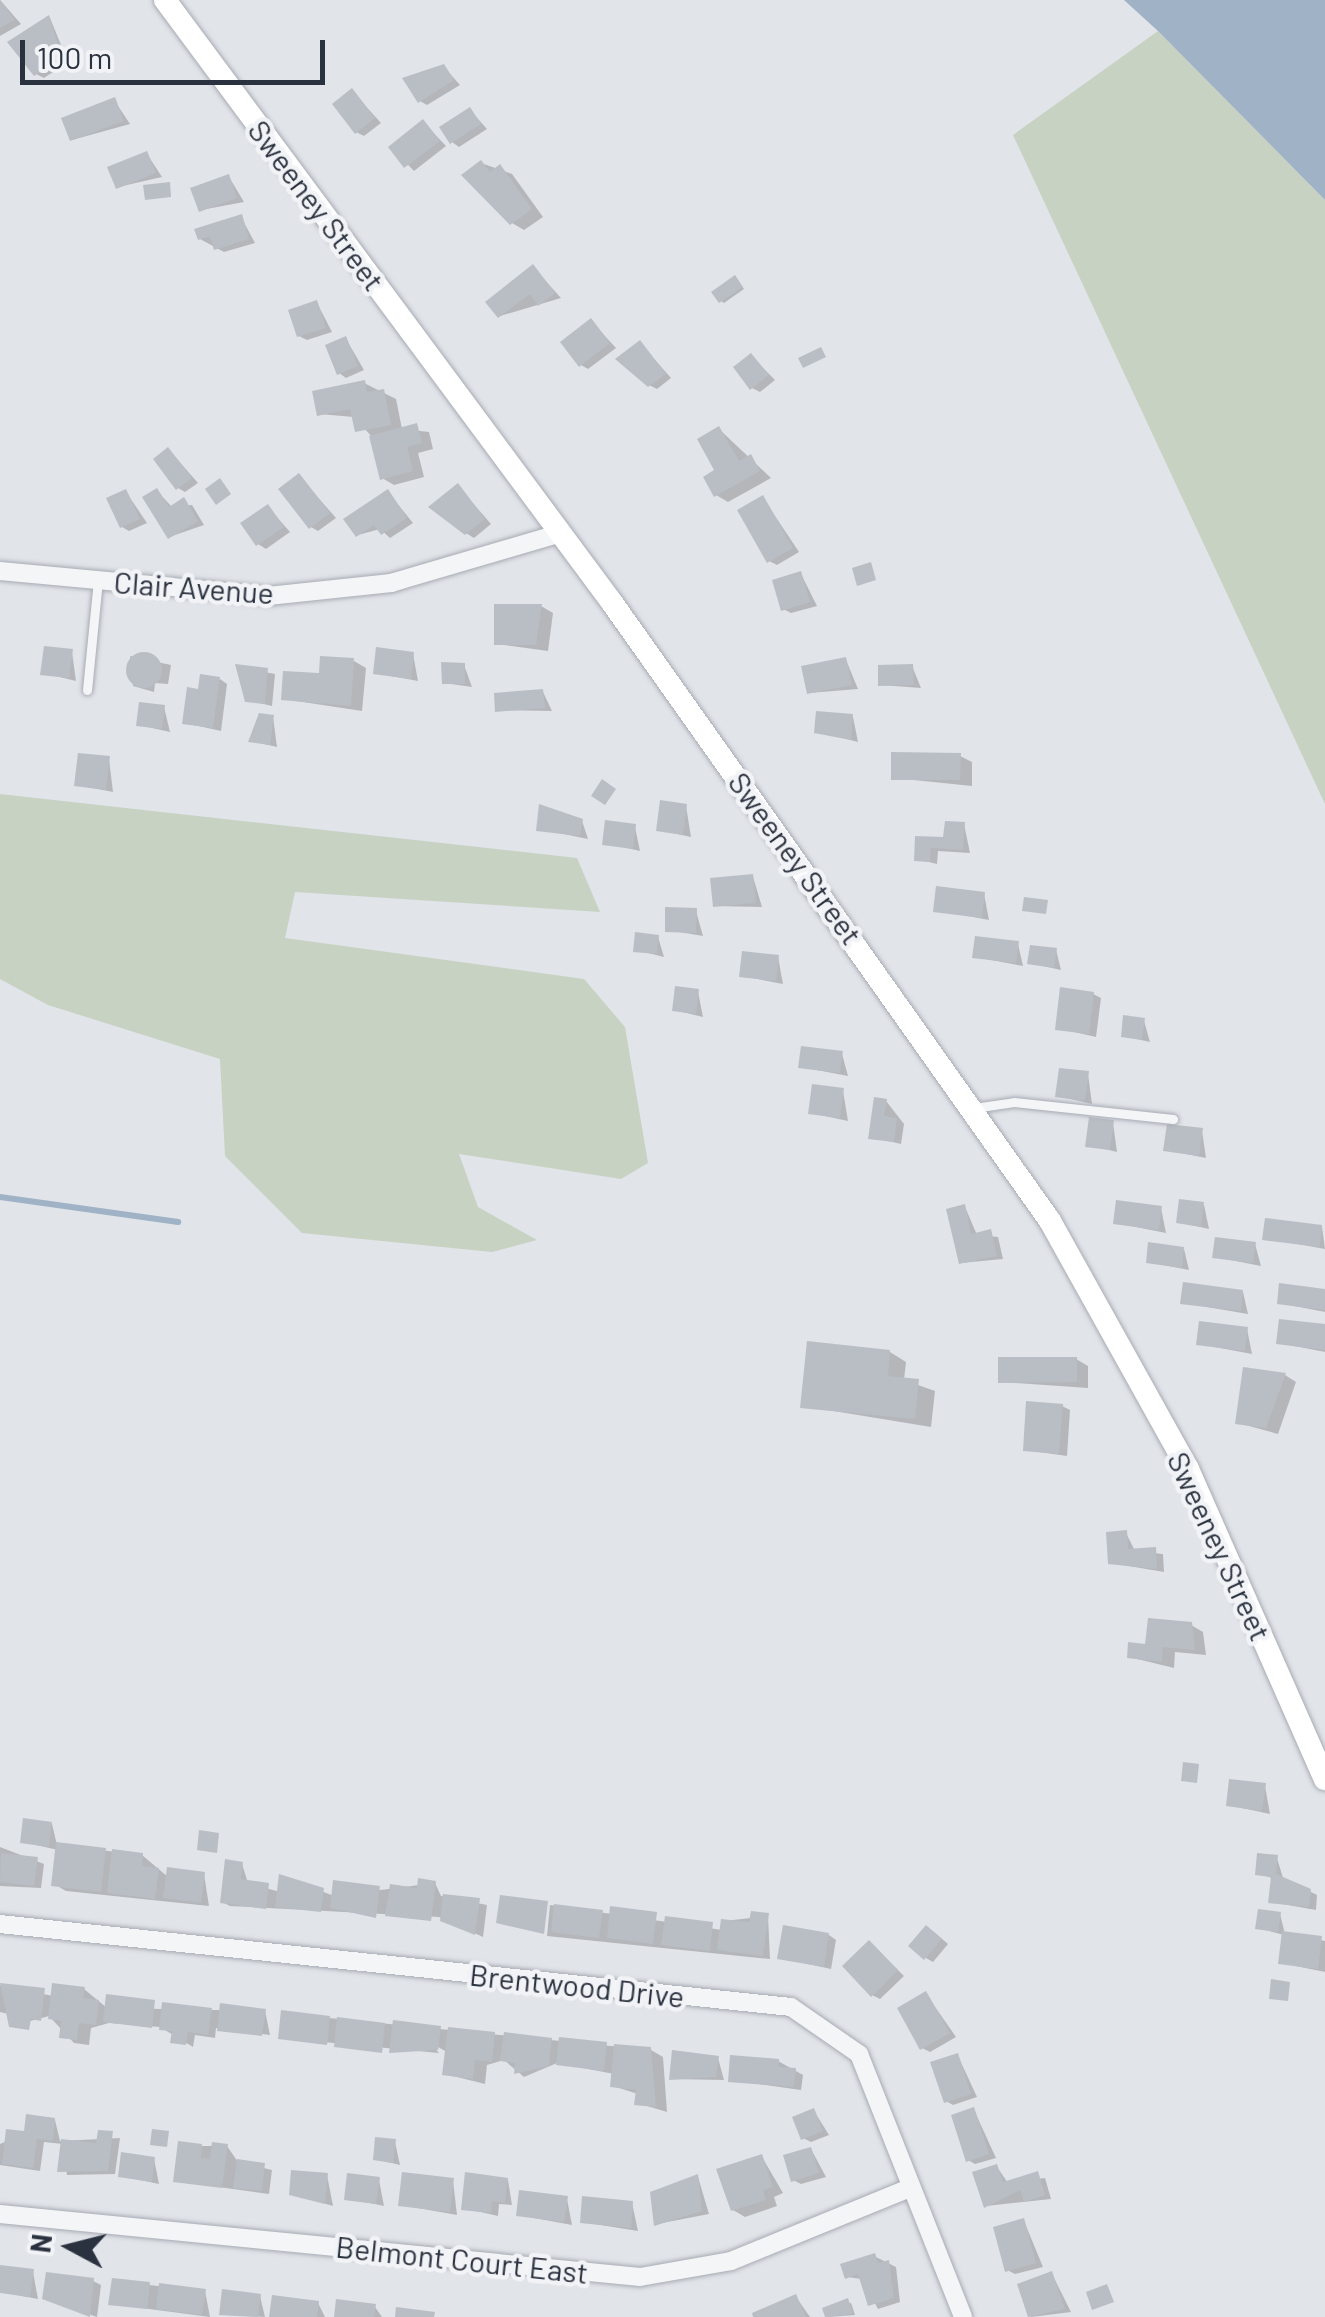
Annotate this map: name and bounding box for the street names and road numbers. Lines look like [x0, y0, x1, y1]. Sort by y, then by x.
street label: Sweeney Street [241, 113, 393, 297]
street label: Clair Avenue [113, 563, 275, 611]
street label: Sweeney Street [722, 765, 870, 951]
street label: Sweeney Street [1161, 1446, 1279, 1646]
street label: Brentwood Drive [468, 1956, 686, 2014]
street label: Belmont Court East [334, 2228, 590, 2290]

